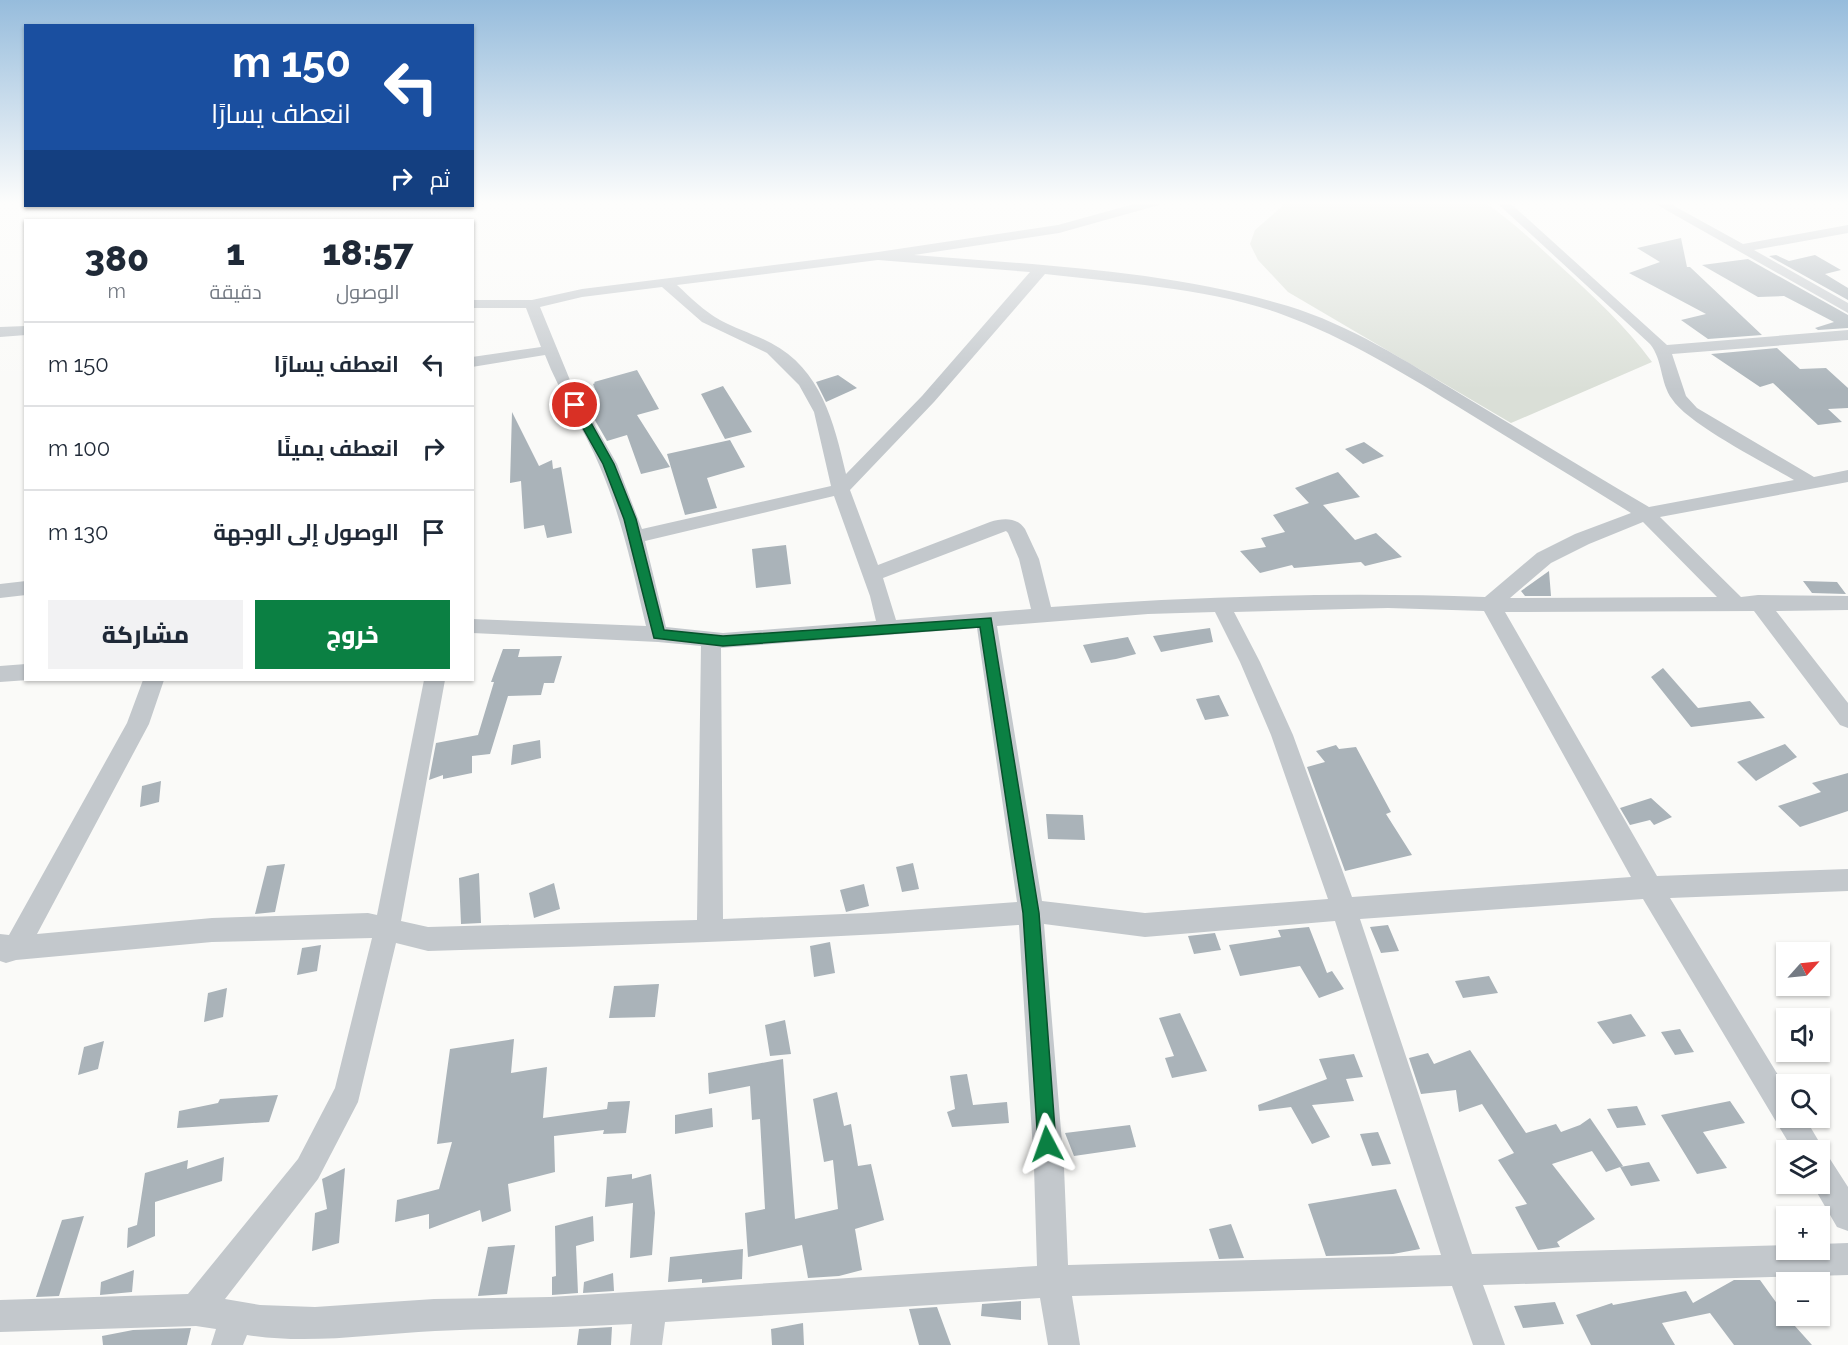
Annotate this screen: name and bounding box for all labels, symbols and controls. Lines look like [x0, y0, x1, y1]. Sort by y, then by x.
text: 150 m [232, 38, 351, 87]
icon: left [372, 48, 450, 126]
text: انعطف يسارًا [211, 98, 351, 129]
icon: right [385, 162, 418, 195]
text: ثم [430, 166, 450, 192]
text: 1 [226, 231, 245, 273]
text: 18:57 [322, 231, 413, 273]
text: 380 [85, 237, 149, 279]
text: m [108, 279, 126, 303]
text: دقيقة [210, 280, 262, 304]
text: الوصول [336, 280, 400, 304]
icon: left [417, 348, 450, 381]
text: 150 m [48, 351, 109, 377]
text: انعطف يسارًا [274, 351, 399, 377]
pin [549, 379, 600, 430]
icon: arrive [558, 388, 591, 421]
icon: right [417, 432, 450, 465]
text: 100 m [48, 435, 110, 461]
text: انعطف يمينًا [276, 435, 399, 461]
icon: arrive [417, 516, 450, 549]
text: 130 m [48, 519, 108, 545]
text: الوصول إلى الوجهة [213, 519, 399, 545]
button: مشاركة [48, 600, 243, 669]
button: خروج [255, 600, 450, 669]
north arrow [1776, 942, 1830, 996]
map controls [1776, 942, 1830, 1326]
button: sound [1776, 1008, 1830, 1062]
button: search [1776, 1074, 1830, 1128]
position arrow [1015, 1112, 1079, 1176]
button: layers [1776, 1140, 1830, 1194]
button: + [1776, 1206, 1830, 1260]
button: − [1776, 1272, 1830, 1326]

